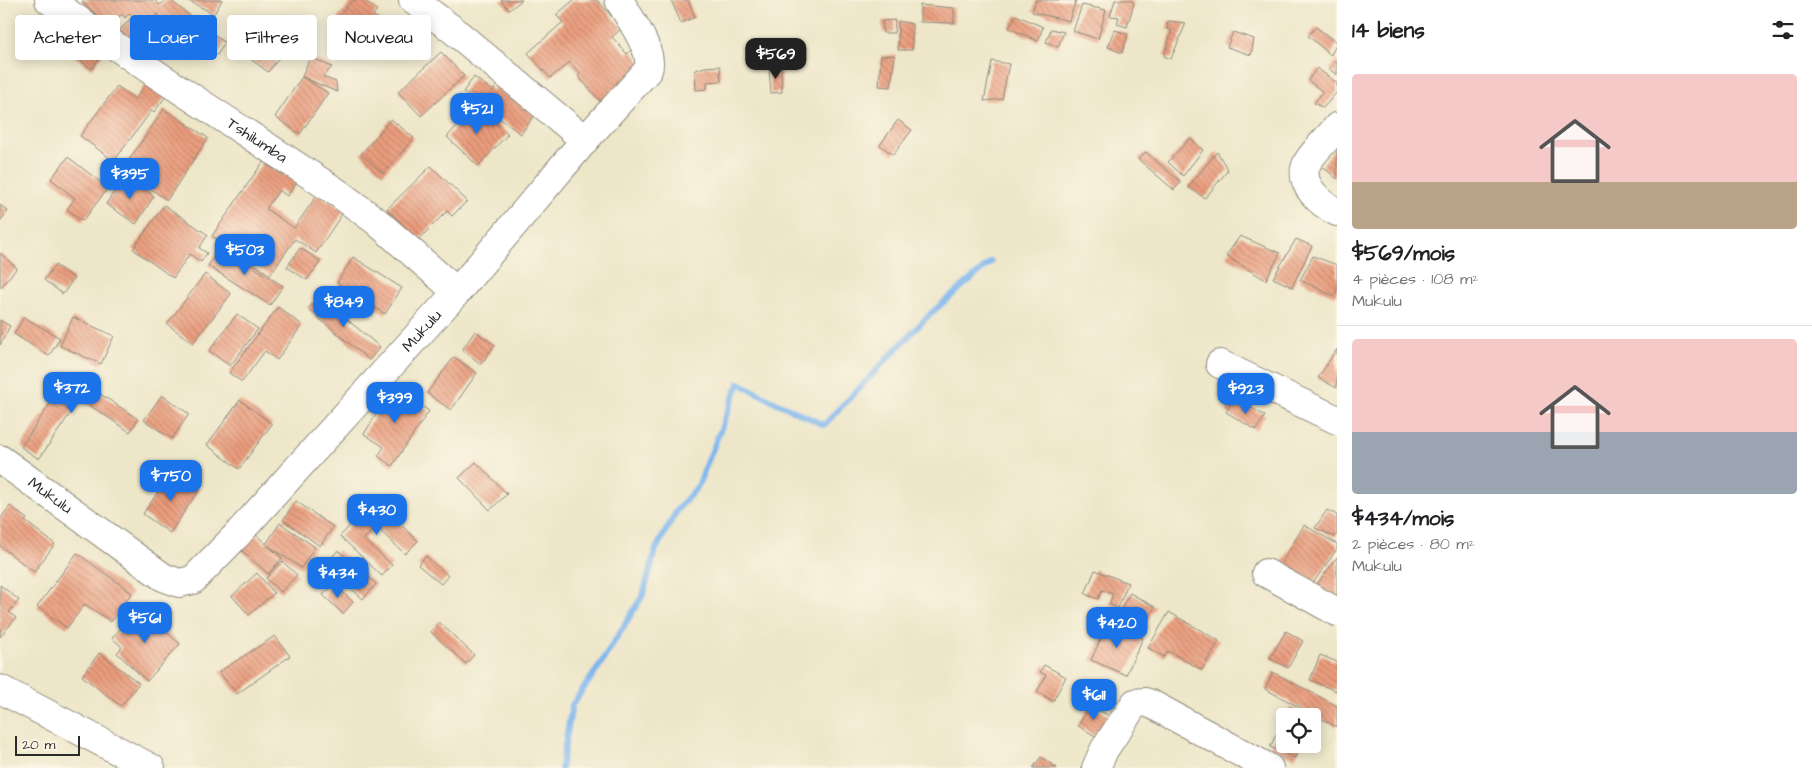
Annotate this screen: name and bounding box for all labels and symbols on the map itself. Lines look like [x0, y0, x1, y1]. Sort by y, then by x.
pin: $569 [746, 38, 806, 80]
pin: $521 [447, 92, 507, 135]
street label: Tshilumba [222, 112, 292, 168]
pin: $395 [100, 158, 160, 200]
pin: $503 [215, 234, 275, 276]
pin: $849 [314, 286, 374, 328]
street label: Mukulu [397, 305, 447, 357]
pin: $372 [42, 372, 102, 414]
pin: $923 [1216, 372, 1276, 415]
pin: $399 [365, 382, 425, 424]
pin: $750 [141, 460, 201, 502]
street label: Mukulu [24, 472, 77, 519]
pin: $430 [347, 494, 407, 536]
pin: $434 [308, 556, 368, 599]
pin: $561 [115, 602, 175, 644]
pin: $420 [1087, 606, 1147, 649]
pin: $611 [1064, 678, 1124, 721]
scale bar [15, 733, 80, 756]

